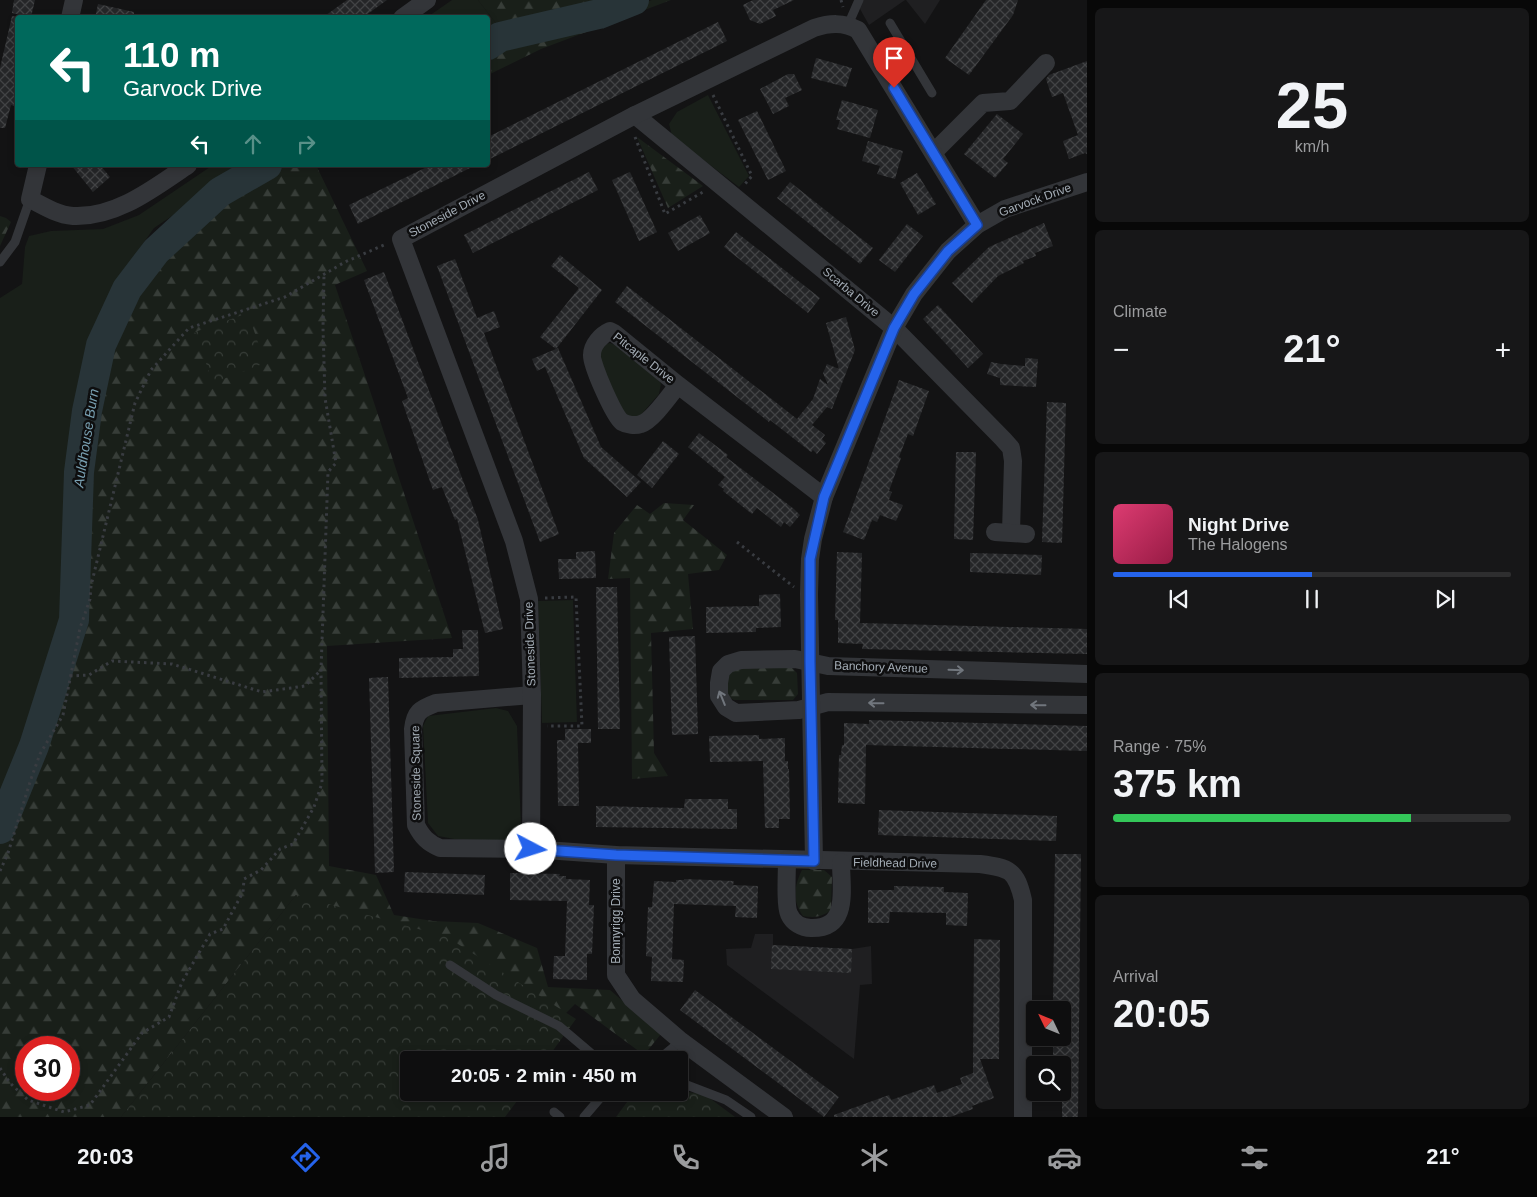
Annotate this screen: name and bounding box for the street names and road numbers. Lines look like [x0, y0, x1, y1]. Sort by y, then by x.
street label: Garvock Drive [997, 180, 1073, 220]
street label: Stoneside Drive [406, 188, 488, 240]
street label: Scarba Drive [820, 264, 882, 320]
street label: Pitcaple Drive [611, 330, 678, 387]
street label: Stoneside Drive [522, 601, 538, 687]
street label: Banchory Avenue [834, 658, 928, 676]
street label: Stoneside Square [408, 725, 424, 821]
street label: Fieldhead Drive [853, 855, 937, 871]
street label: Bonnyrigg Drive [609, 878, 623, 964]

